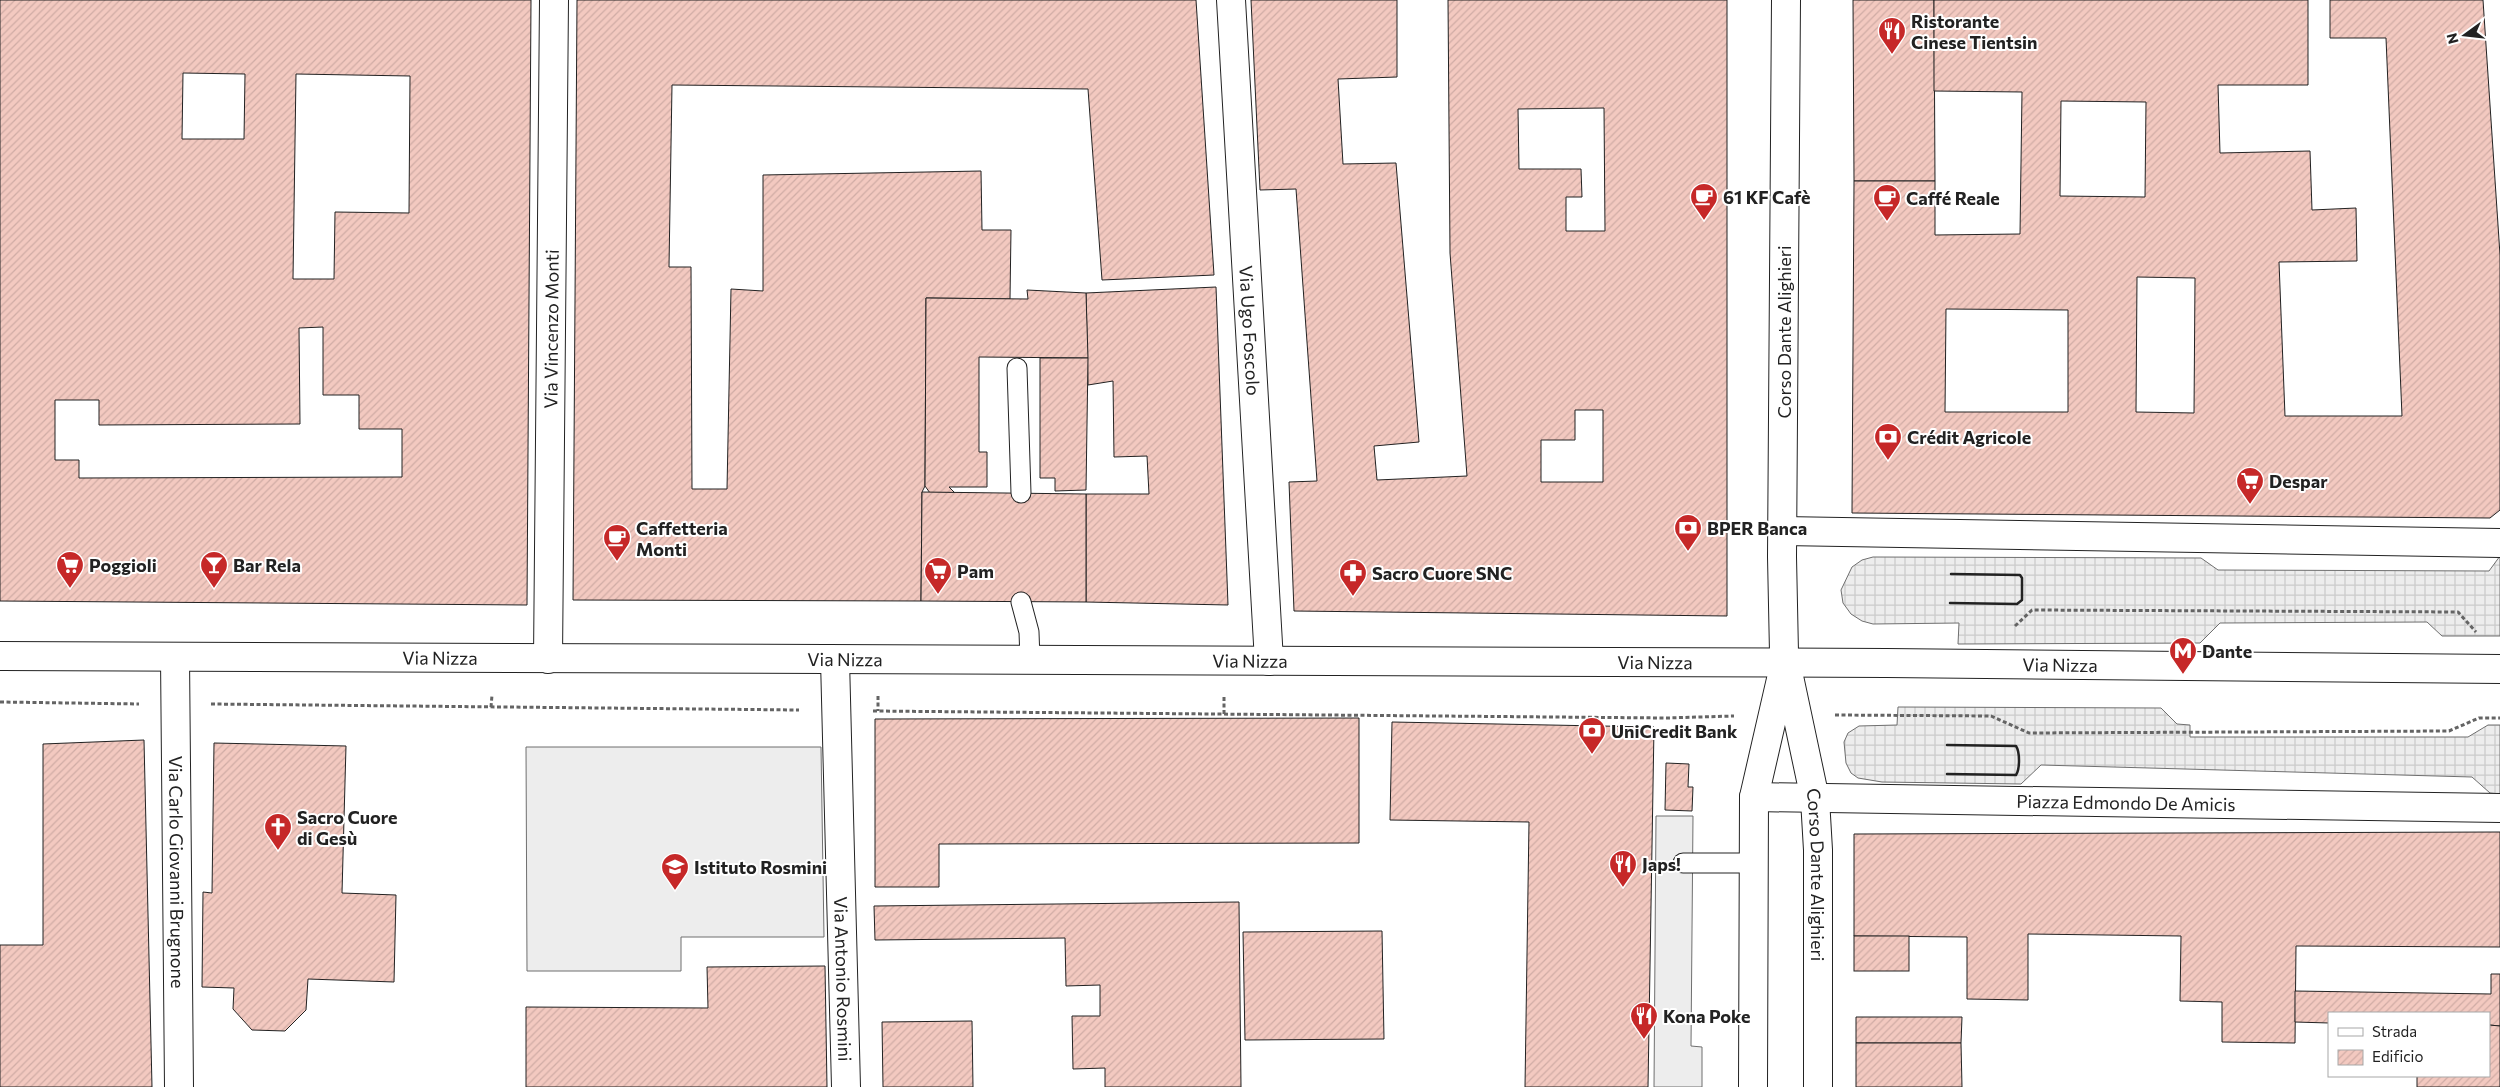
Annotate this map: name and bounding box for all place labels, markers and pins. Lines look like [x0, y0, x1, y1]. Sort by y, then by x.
place label: Ristorante Cinese Tientsin [1911, 10, 2037, 53]
restaurant icon: Ristorante Cinese Tientsin [1877, 16, 1907, 55]
cafe icon: 61 KF Cafè [1689, 182, 1719, 221]
cafe icon: Caffé Reale [1872, 183, 1902, 222]
place label: 61 KF Cafè [1723, 186, 1810, 208]
place label: Caffé Reale [1906, 187, 2000, 209]
bank icon: Crédit Agricole [1873, 422, 1903, 461]
place label: Crédit Agricole [1907, 426, 2031, 448]
supermarket icon: Despar [2235, 466, 2265, 505]
place label: Despar [2269, 470, 2328, 492]
bank icon: BPER Banca [1673, 513, 1703, 552]
place label: Caffetteria Monti [636, 517, 728, 560]
place label: BPER Banca [1707, 517, 1807, 539]
cafe icon: Caffetteria Monti [602, 523, 632, 562]
supermarket icon: Poggioli [55, 550, 85, 589]
bar icon: Bar Rela [199, 550, 229, 589]
place label: Poggioli [89, 554, 157, 576]
place label: Bar Rela [233, 554, 301, 576]
supermarket icon: Pam [923, 556, 953, 595]
pharmacy icon: Sacro Cuore SNC [1338, 558, 1368, 597]
place label: Pam [957, 560, 994, 582]
place label: Sacro Cuore SNC [1372, 562, 1512, 584]
metro station icon: Dante [2168, 636, 2198, 675]
place label: Dante [2202, 640, 2252, 662]
bank icon: UniCredit Bank [1577, 716, 1607, 755]
place label: UniCredit Bank [1611, 720, 1738, 742]
place label: Sacro Cuore di Gesù [297, 806, 397, 849]
church icon: Sacro Cuore di Gesù [263, 812, 293, 851]
restaurant icon: Japs! [1608, 849, 1638, 888]
school or university icon: Istituto Rosmini [660, 852, 690, 891]
place label: Japs! [1642, 853, 1681, 875]
place label: Istituto Rosmini [694, 856, 827, 878]
restaurant icon: Kona Poke [1629, 1001, 1659, 1040]
place label: Kona Poke [1663, 1005, 1750, 1027]

